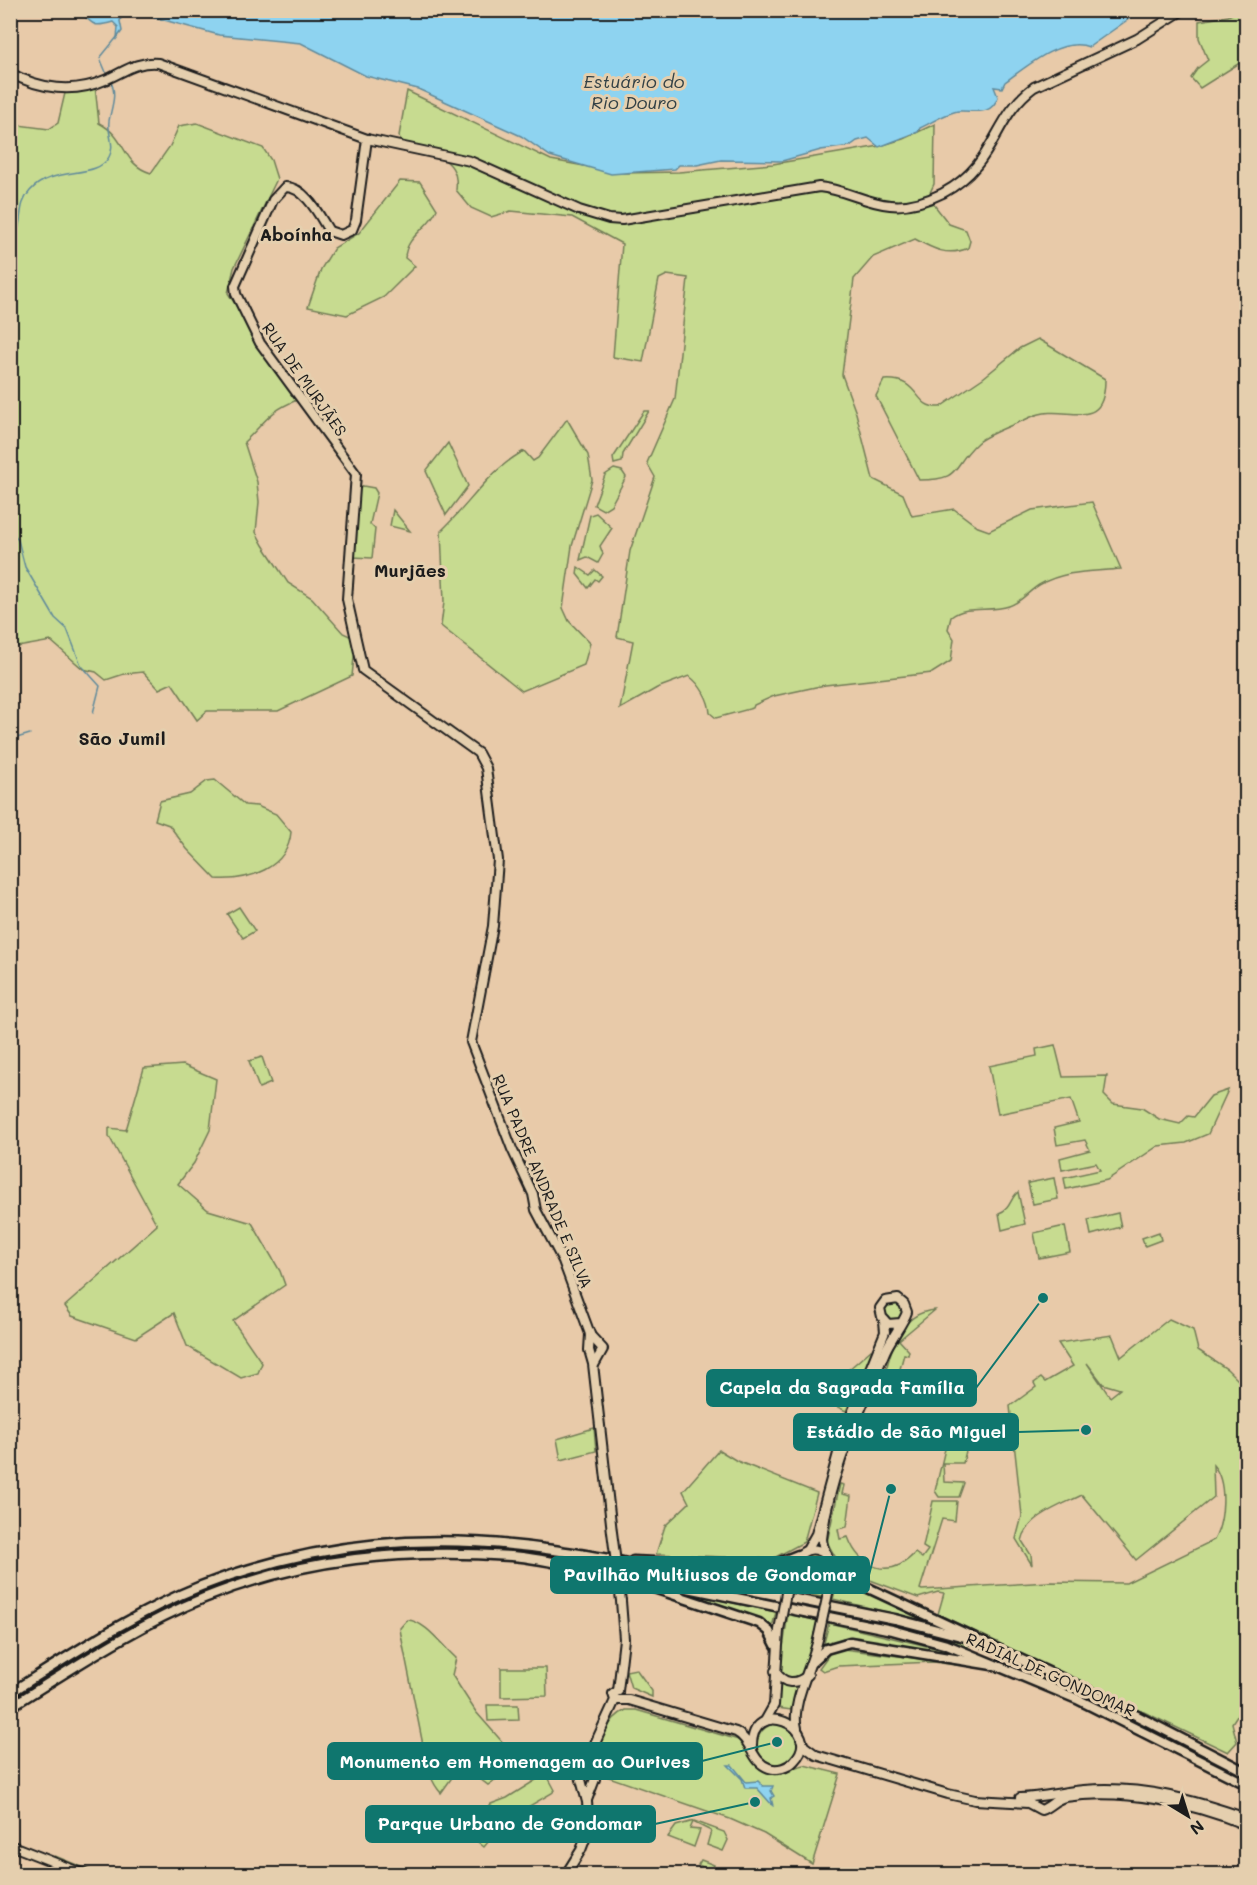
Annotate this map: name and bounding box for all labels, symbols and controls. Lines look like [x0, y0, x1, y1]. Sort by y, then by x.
water label: Estuário do Rio Douro [583, 69, 685, 114]
district label: Aboínha [259, 222, 333, 246]
street label: RUA DE MURJÃES [258, 318, 352, 440]
district label: Murjães [374, 558, 446, 582]
district label: São Jumil [78, 726, 166, 750]
street label: RUA PADRE ANDRADE E SILVA [488, 1071, 598, 1291]
callout: Capela da Sagrada Família [707, 1370, 976, 1406]
text: Capela da Sagrada Família [719, 1375, 965, 1399]
callout: Estádio de São Miguel [794, 1414, 1018, 1450]
text: Estádio de São Miguel [806, 1419, 1006, 1443]
callout: Pavilhão Multiusos de Gondomar [551, 1557, 869, 1593]
text: Pavilhão Multiusos de Gondomar [563, 1562, 857, 1586]
street label: RADIAL DE GONDOMAR [963, 1627, 1139, 1721]
callout: Monumento em Homenagem ao Ourives [328, 1743, 702, 1779]
text: Monumento em Homenagem ao Ourives [340, 1749, 690, 1773]
north arrow [1158, 1786, 1218, 1846]
callout: Parque Urbano de Gondomar [366, 1806, 655, 1842]
text: Parque Urbano de Gondomar [378, 1811, 642, 1835]
text: N [1186, 1816, 1209, 1840]

